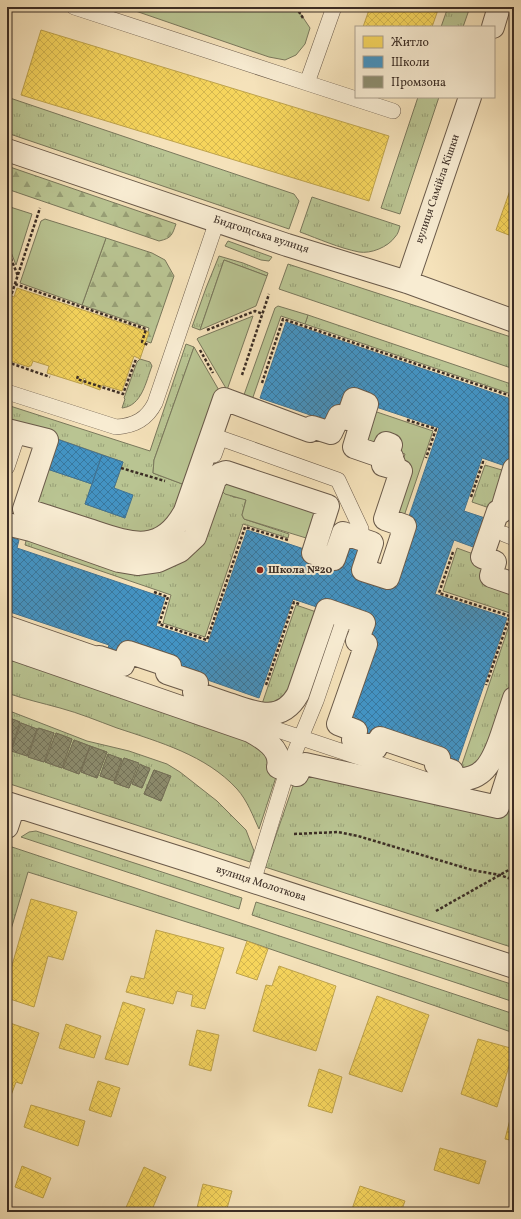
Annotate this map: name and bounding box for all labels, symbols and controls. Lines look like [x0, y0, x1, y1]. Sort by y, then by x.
legend [355, 26, 495, 98]
text: Житло [391, 35, 429, 51]
text: Школи [391, 55, 430, 71]
text: Промзона [391, 75, 446, 91]
street label: вулиця Самійла Кішки [412, 132, 464, 246]
street label: Бидгощська вулиця [211, 212, 311, 258]
place label: Школа №20 [268, 563, 333, 578]
marker: Школа №20 [255, 565, 265, 575]
street label: вулиця Молоткова [214, 862, 309, 906]

